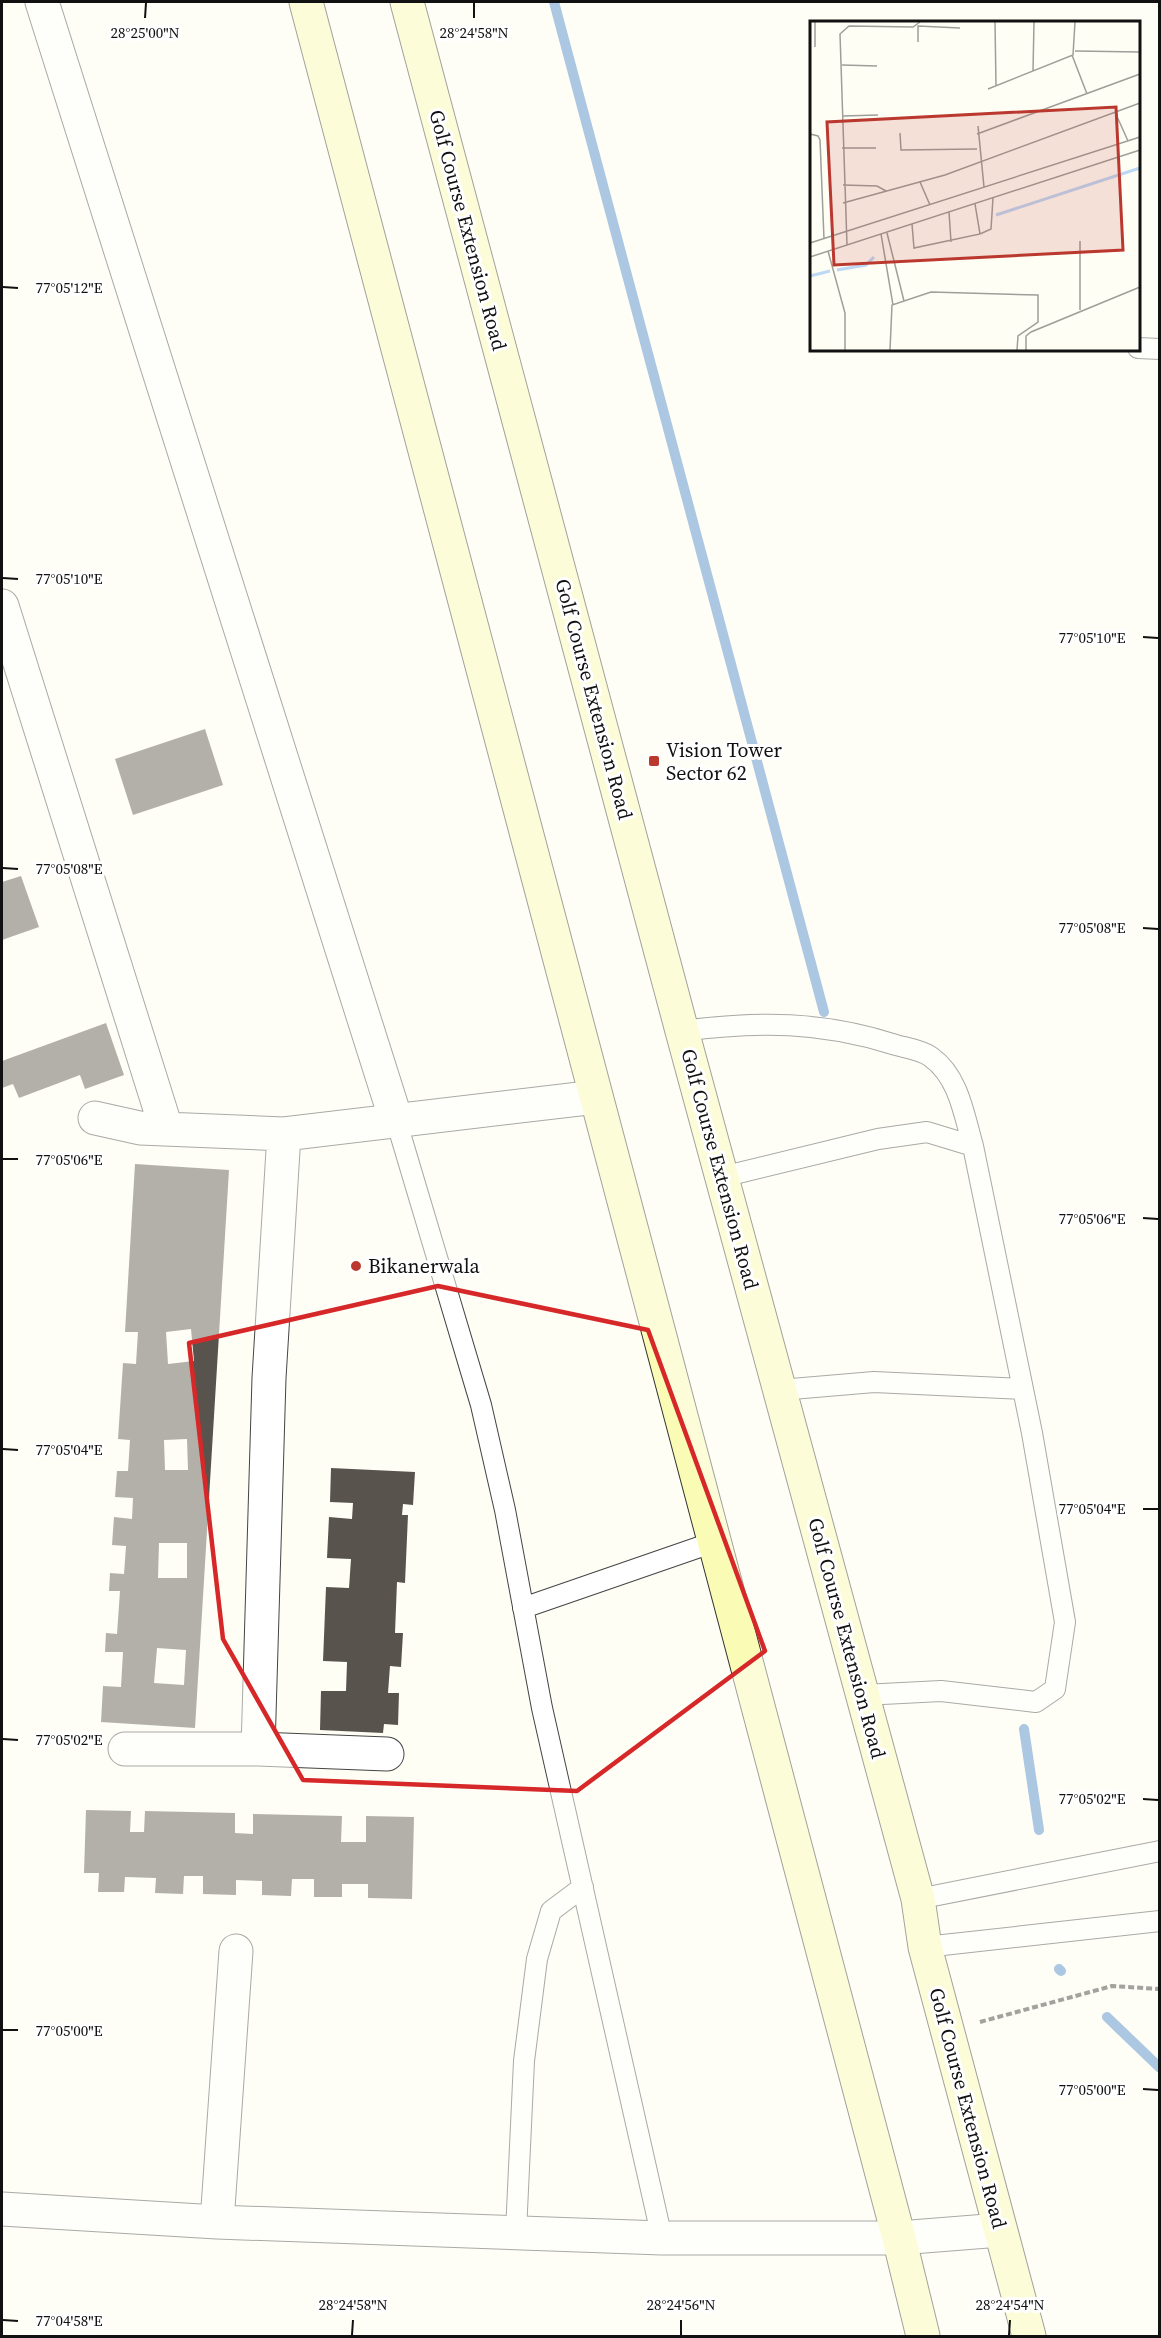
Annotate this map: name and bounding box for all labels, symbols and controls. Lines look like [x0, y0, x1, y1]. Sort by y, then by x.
inset map [810, 21, 1140, 351]
text: 28°25'00"N [110, 22, 180, 43]
text: 28°24'58"N [439, 22, 509, 43]
street label: Golf Course Extension Road [422, 107, 514, 354]
text: 77°05'12"E [35, 277, 103, 298]
text: 77°05'10"E [35, 568, 103, 589]
street label: Golf Course Extension Road [548, 576, 640, 823]
text: 77°05'10"E [1058, 627, 1126, 648]
place label: Vision Tower Sector 62 [666, 736, 783, 787]
marker: Vision Tower Sector 62 [647, 754, 661, 768]
text: 77°05'08"E [35, 858, 103, 879]
text: 77°05'08"E [1058, 917, 1126, 938]
street label: Golf Course Extension Road [674, 1046, 766, 1293]
text: 77°05'06"E [35, 1149, 103, 1170]
text: 77°05'06"E [1058, 1208, 1126, 1229]
place label: Bikanerwala [368, 1252, 480, 1280]
marker: Bikanerwala [349, 1259, 363, 1273]
text: 77°05'04"E [35, 1439, 103, 1460]
text: 77°05'04"E [1058, 1498, 1126, 1519]
street label: Golf Course Extension Road [801, 1515, 893, 1762]
text: 77°05'02"E [35, 1729, 103, 1750]
text: 77°05'02"E [1058, 1788, 1126, 1809]
street label: Golf Course Extension Road [922, 1985, 1014, 2232]
text: 77°05'00"E [35, 2020, 103, 2041]
text: 77°05'00"E [1058, 2079, 1126, 2100]
text: 28°24'58"N [318, 2294, 388, 2315]
text: 28°24'56"N [646, 2294, 716, 2315]
text: 28°24'54"N [975, 2294, 1045, 2315]
text: 77°04'58"E [35, 2310, 103, 2331]

